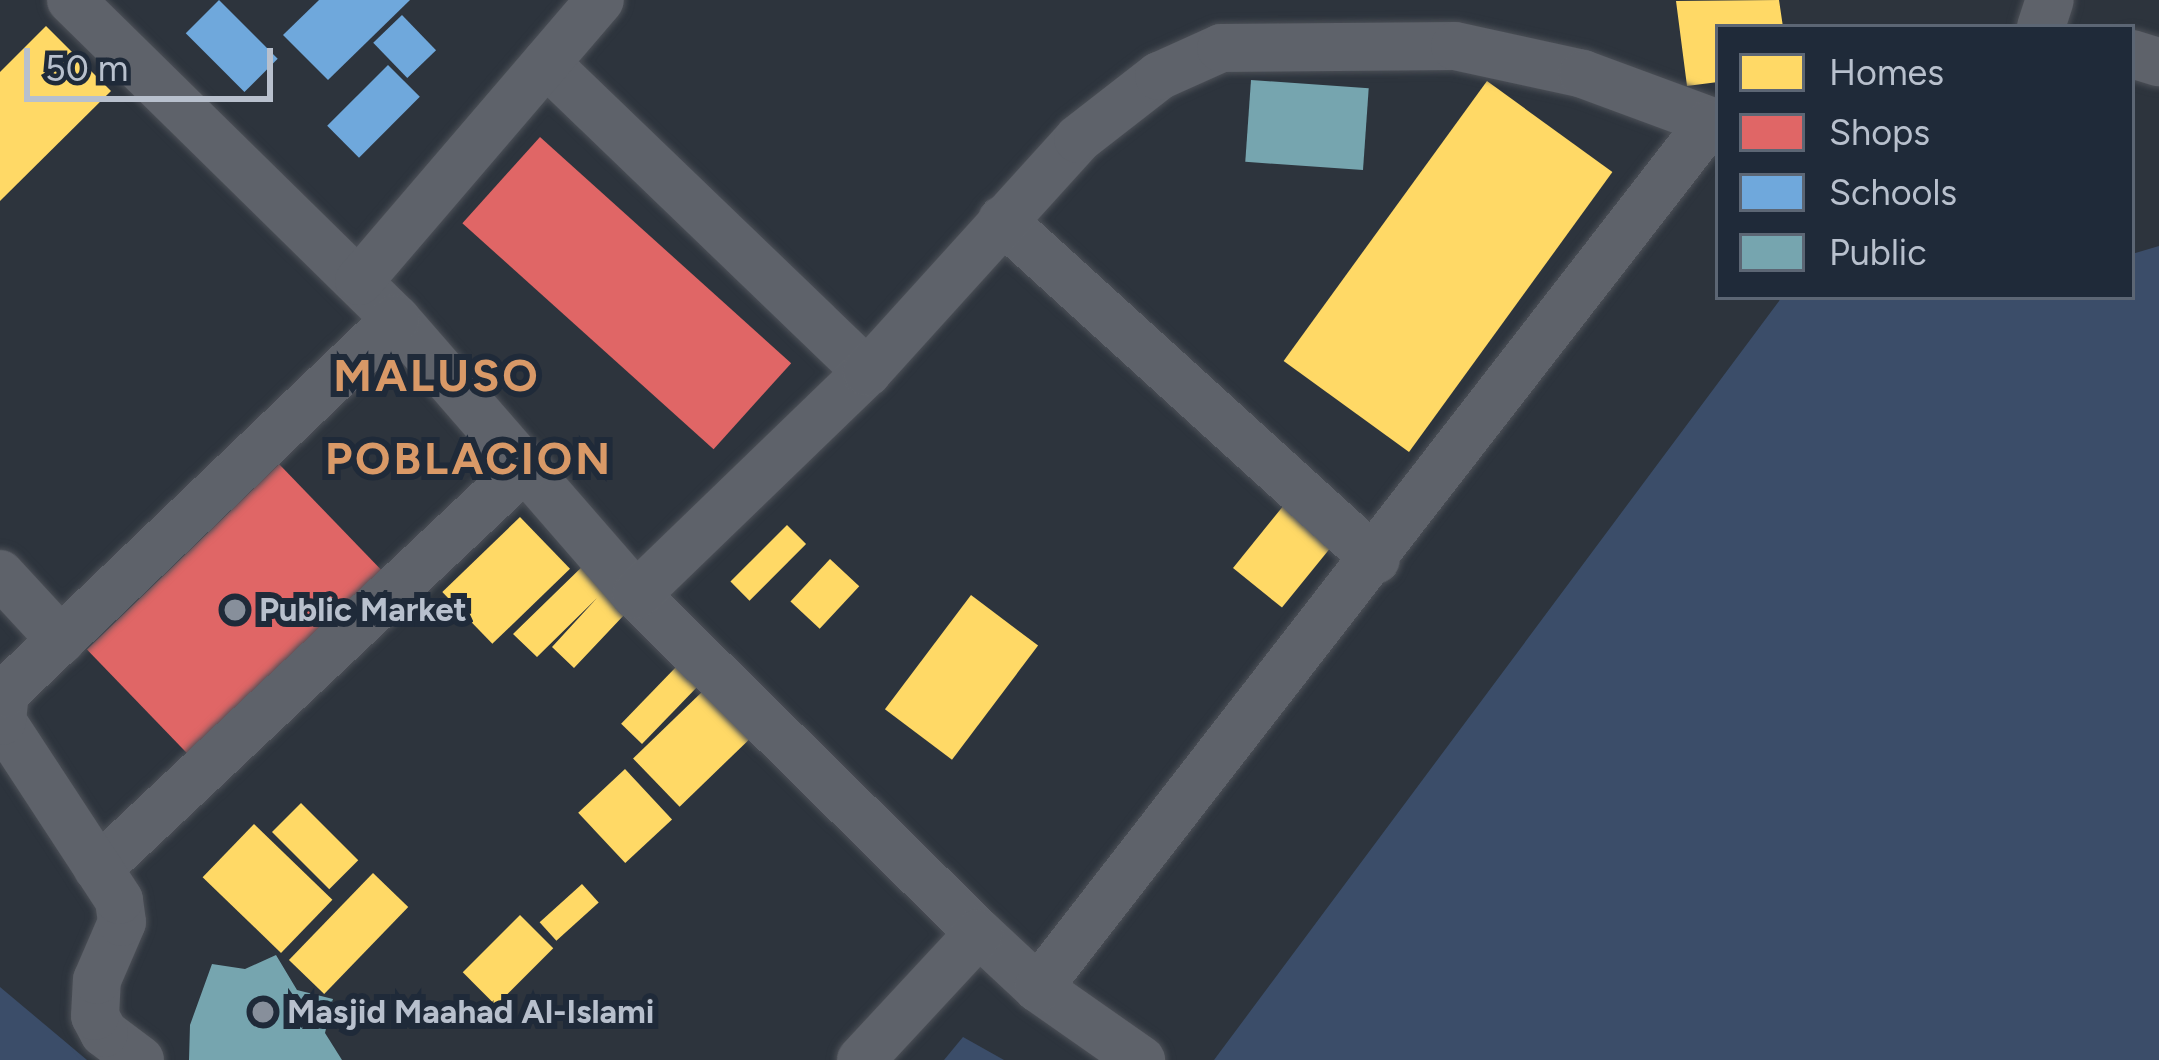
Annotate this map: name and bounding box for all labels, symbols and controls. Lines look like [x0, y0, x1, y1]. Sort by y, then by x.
scale bar [30, 24, 279, 98]
legend [1715, 24, 2135, 300]
text: 50 m [45, 47, 128, 90]
text: Homes [1829, 51, 1944, 94]
text: Shops [1829, 111, 1930, 154]
text: Schools [1829, 171, 1957, 214]
text: Public [1829, 231, 1927, 274]
district label: MALUSO [333, 349, 541, 403]
district label: POBLACION [325, 432, 613, 486]
place label: Public Market [259, 590, 467, 630]
marker: Public Market [222, 597, 248, 623]
place label: Masjid Maahad Al-Islami [287, 992, 655, 1032]
marker: Masjid Maahad Al-Islami [250, 999, 276, 1025]

